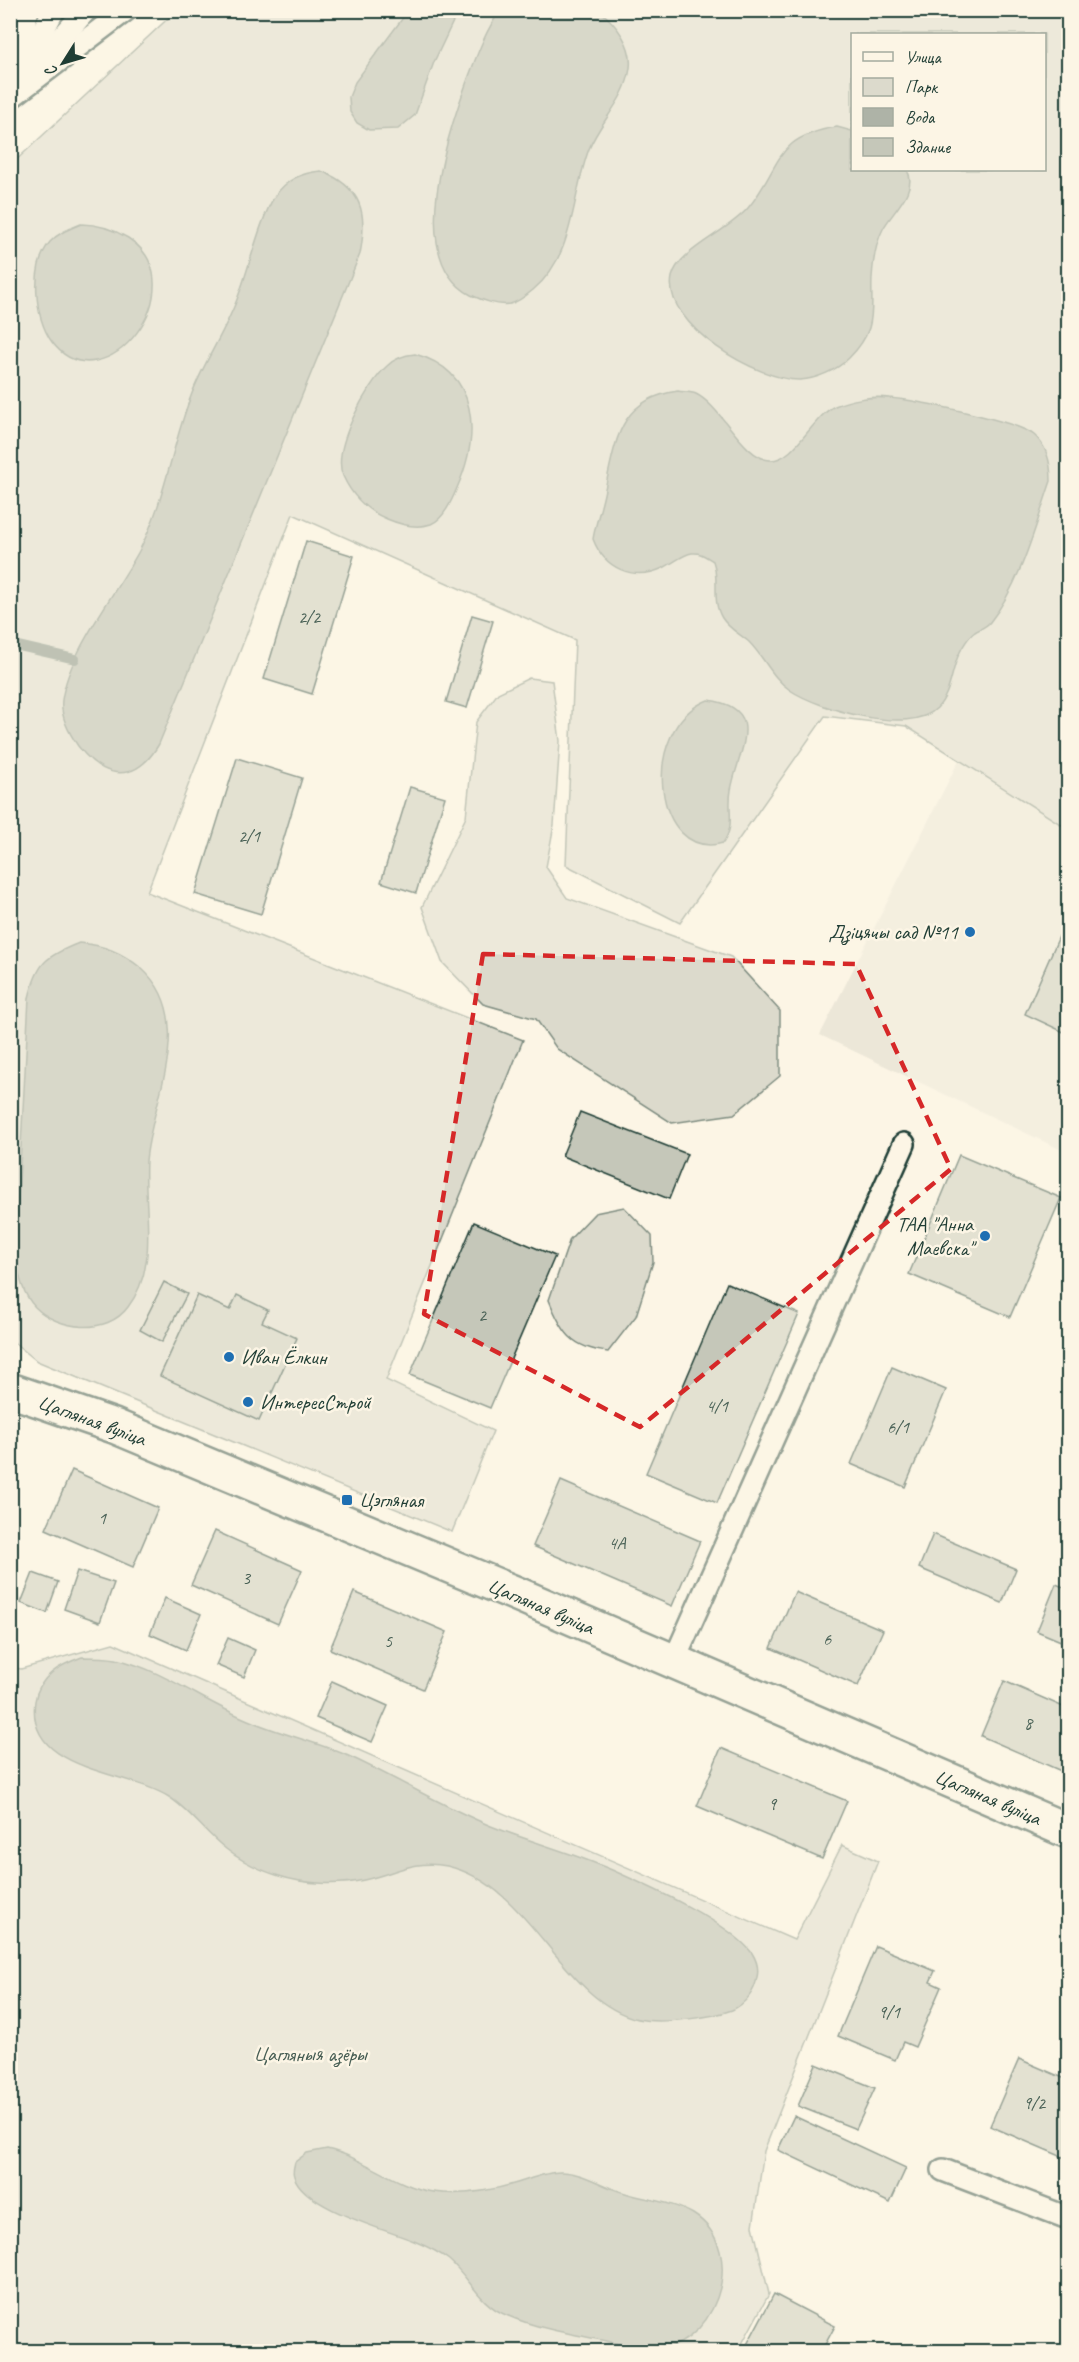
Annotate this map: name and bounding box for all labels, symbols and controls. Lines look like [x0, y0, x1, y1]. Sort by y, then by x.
north arrow [33, 33, 93, 93]
legend [851, 33, 1046, 171]
text: Улица [905, 46, 942, 68]
text: С [40, 61, 62, 81]
text: Парк [905, 76, 939, 98]
text: Вода [905, 106, 936, 128]
text: Здание [905, 136, 951, 158]
house number: 2/2 [298, 606, 322, 628]
house number: 2/1 [238, 825, 261, 847]
place label: Дзіцячы сад №11 [829, 919, 960, 946]
marker: Дзіцячы сад №11 [963, 925, 977, 939]
place label: ТАА "Анна Маевска" [896, 1211, 977, 1261]
marker: ТАА "Анна Маевска" [978, 1229, 992, 1243]
house number: 2 [478, 1304, 488, 1326]
place label: Иван Ёлкин [241, 1344, 328, 1370]
marker: Иван Ёлкин [222, 1350, 236, 1364]
street label: Цагляная вуліца [34, 1388, 151, 1452]
place label: ИнтересСтрой [260, 1389, 372, 1415]
marker: ИнтересСтрой [241, 1395, 255, 1409]
house number: 4/1 [706, 1395, 729, 1417]
house number: 6/1 [887, 1416, 910, 1438]
place label: Цэгляная [359, 1487, 425, 1513]
marker: Цэгляная [340, 1493, 354, 1507]
house number: 1 [98, 1507, 107, 1529]
house number: 4А [608, 1532, 627, 1554]
house number: 3 [242, 1567, 252, 1589]
street label: Цагляная вуліца [484, 1572, 600, 1641]
house number: 6 [823, 1628, 832, 1650]
house number: 5 [384, 1630, 393, 1652]
house number: 8 [1024, 1712, 1034, 1734]
street label: Цагляная вуліца [931, 1763, 1047, 1832]
house number: 9 [768, 1793, 778, 1815]
house number: 9/1 [878, 2001, 901, 2023]
park label: Цагляныя азёры [253, 2041, 368, 2068]
house number: 9/2 [1023, 2092, 1047, 2114]

